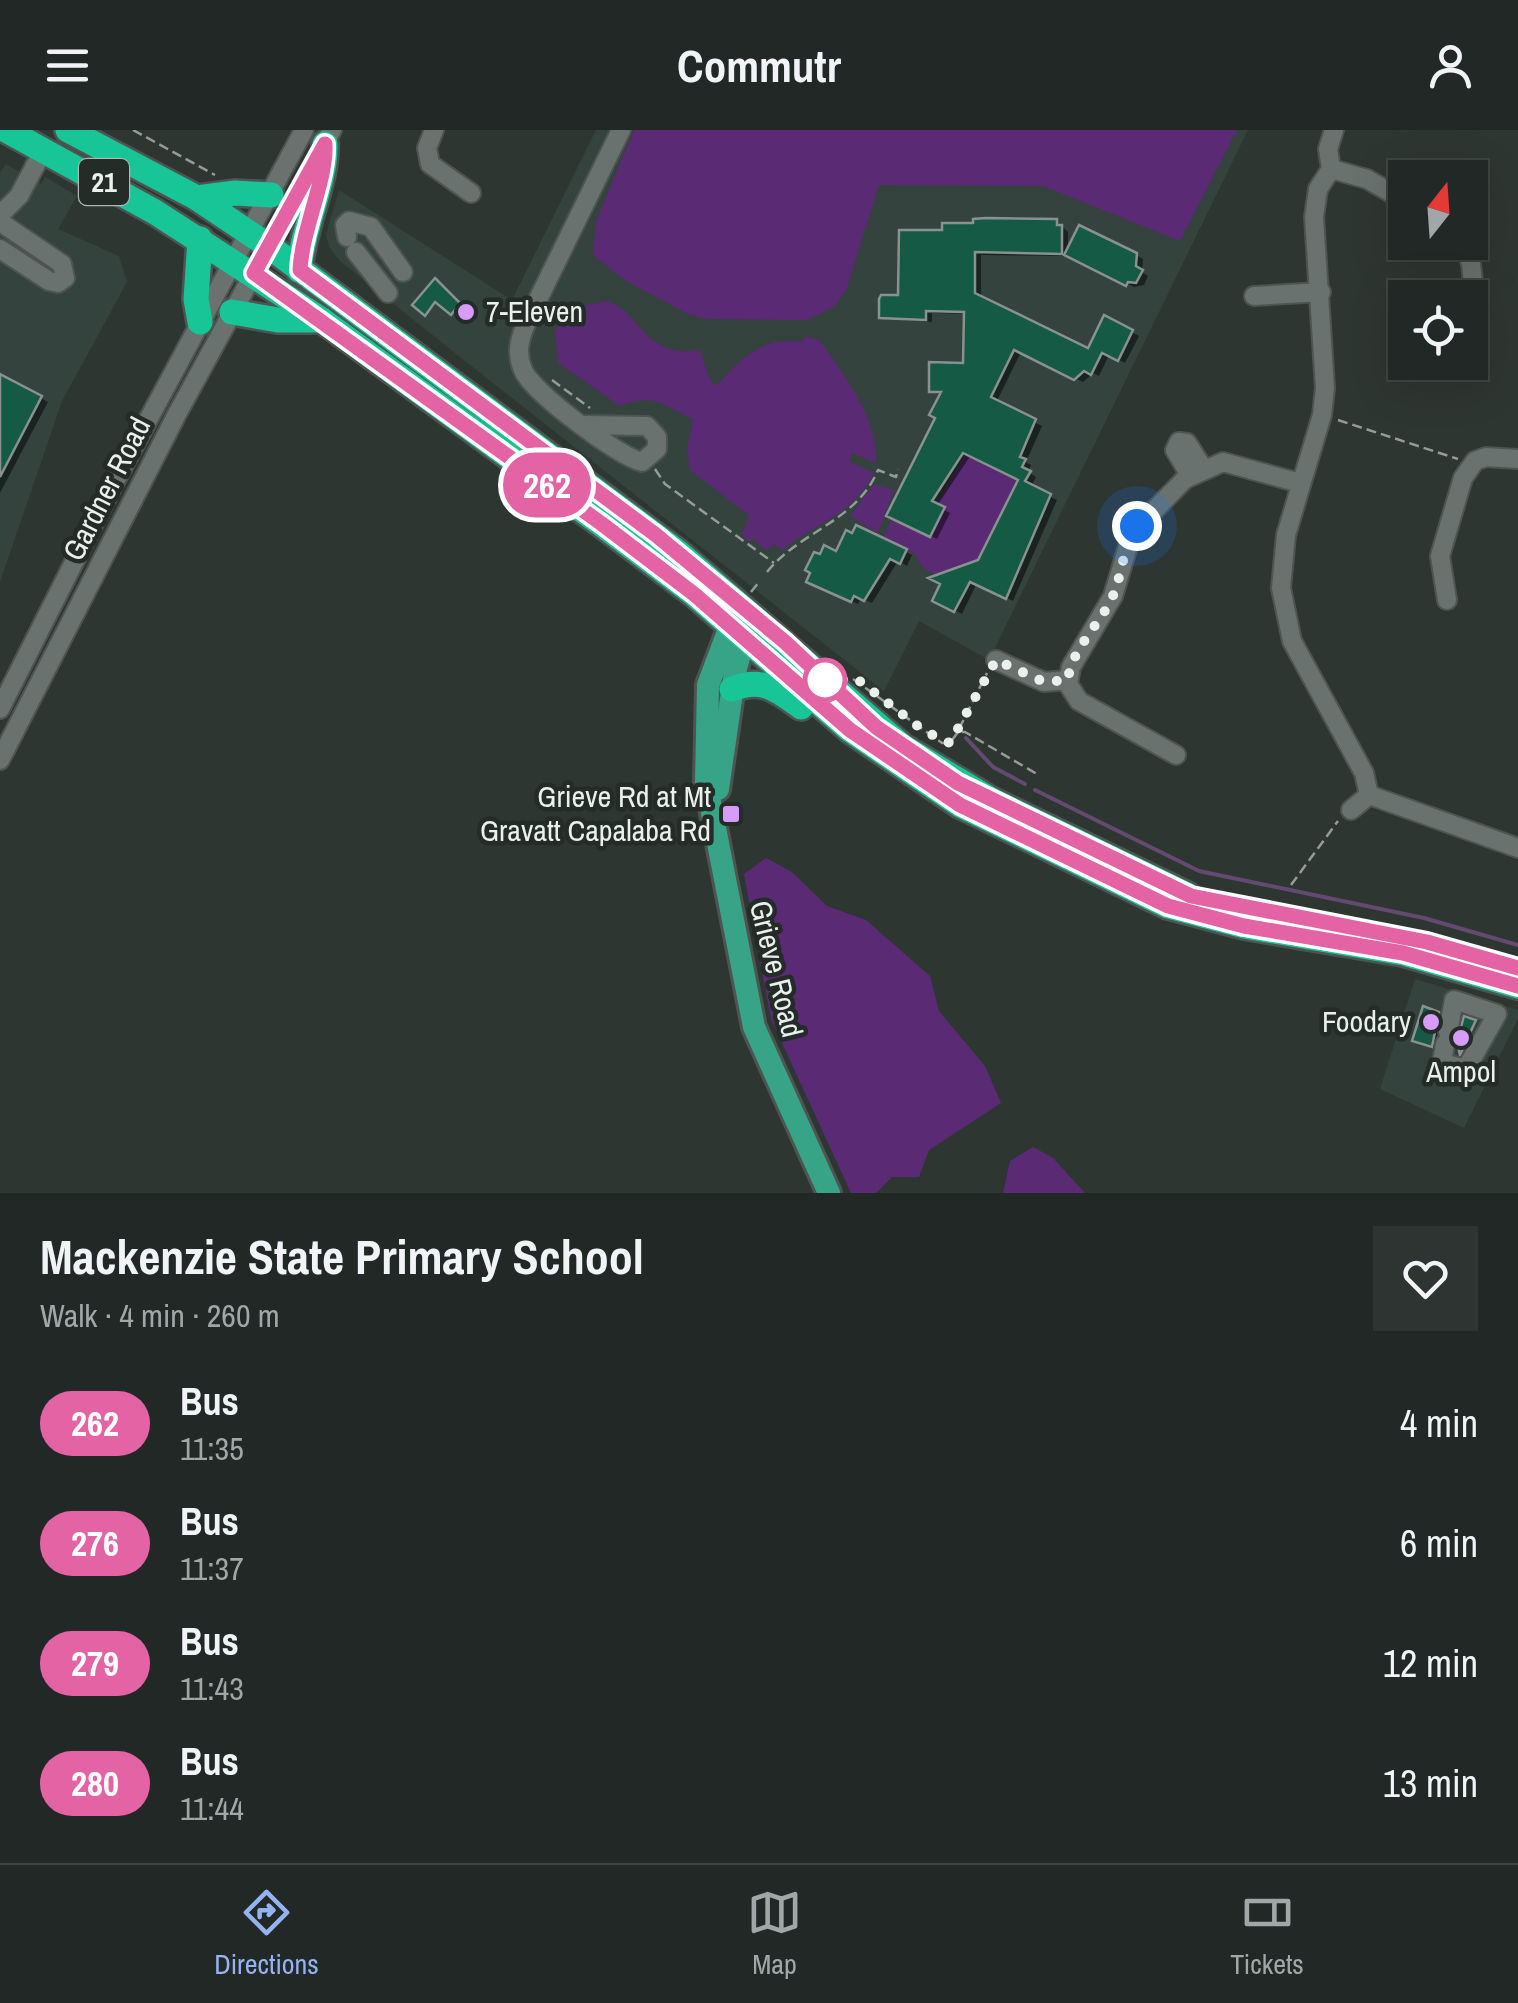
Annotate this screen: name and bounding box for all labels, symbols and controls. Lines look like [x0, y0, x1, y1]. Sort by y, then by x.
text: Commutr [677, 35, 841, 96]
icon: menu [40, 38, 95, 93]
icon: person [1423, 38, 1478, 93]
road number: 21 [79, 159, 129, 205]
north arrow [1388, 160, 1488, 260]
map controls [1388, 160, 1488, 380]
button: locate [1388, 280, 1488, 380]
place label: 7-Eleven [486, 291, 583, 331]
marker: 7-Eleven [455, 301, 477, 323]
street label: Gardner Road [53, 410, 159, 567]
line badge: 262 [490, 452, 604, 518]
text: 262 [523, 462, 571, 509]
your location [1112, 501, 1162, 551]
unlabelled marker [804, 659, 846, 701]
place label: Grieve Rd at Mt Gravatt Capalaba Rd [480, 776, 711, 850]
marker: Grieve Rd at Mt Gravatt Capalaba Rd [720, 803, 742, 825]
street label: Grieve Road [741, 896, 813, 1041]
place label: Foodary [1322, 1001, 1412, 1041]
marker: Foodary [1420, 1011, 1442, 1033]
marker: Ampol [1450, 1027, 1472, 1049]
place label: Ampol [1425, 1051, 1496, 1091]
text: Mackenzie State Primary School [40, 1224, 644, 1289]
button: heart [1373, 1226, 1478, 1331]
text: Walk · 4 min · 260 m [40, 1294, 280, 1337]
text: Bus [180, 1376, 239, 1427]
text: 4 min [1400, 1398, 1478, 1449]
text: 262 [71, 1400, 119, 1447]
text: 11:35 [180, 1427, 244, 1470]
text: Bus [180, 1496, 239, 1547]
text: 6 min [1400, 1518, 1478, 1569]
text: 276 [71, 1520, 119, 1567]
text: 11:37 [180, 1547, 244, 1590]
text: Bus [180, 1616, 239, 1667]
text: 12 min [1383, 1638, 1478, 1689]
text: 279 [71, 1640, 119, 1687]
text: 11:43 [180, 1667, 244, 1710]
text: Bus [180, 1736, 239, 1787]
text: 13 min [1383, 1758, 1478, 1809]
text: 280 [71, 1760, 119, 1807]
text: 11:44 [180, 1787, 244, 1830]
tab: Directions [214, 1885, 319, 1983]
tab: Map [747, 1885, 802, 1983]
tab: Tickets [1230, 1885, 1304, 1983]

